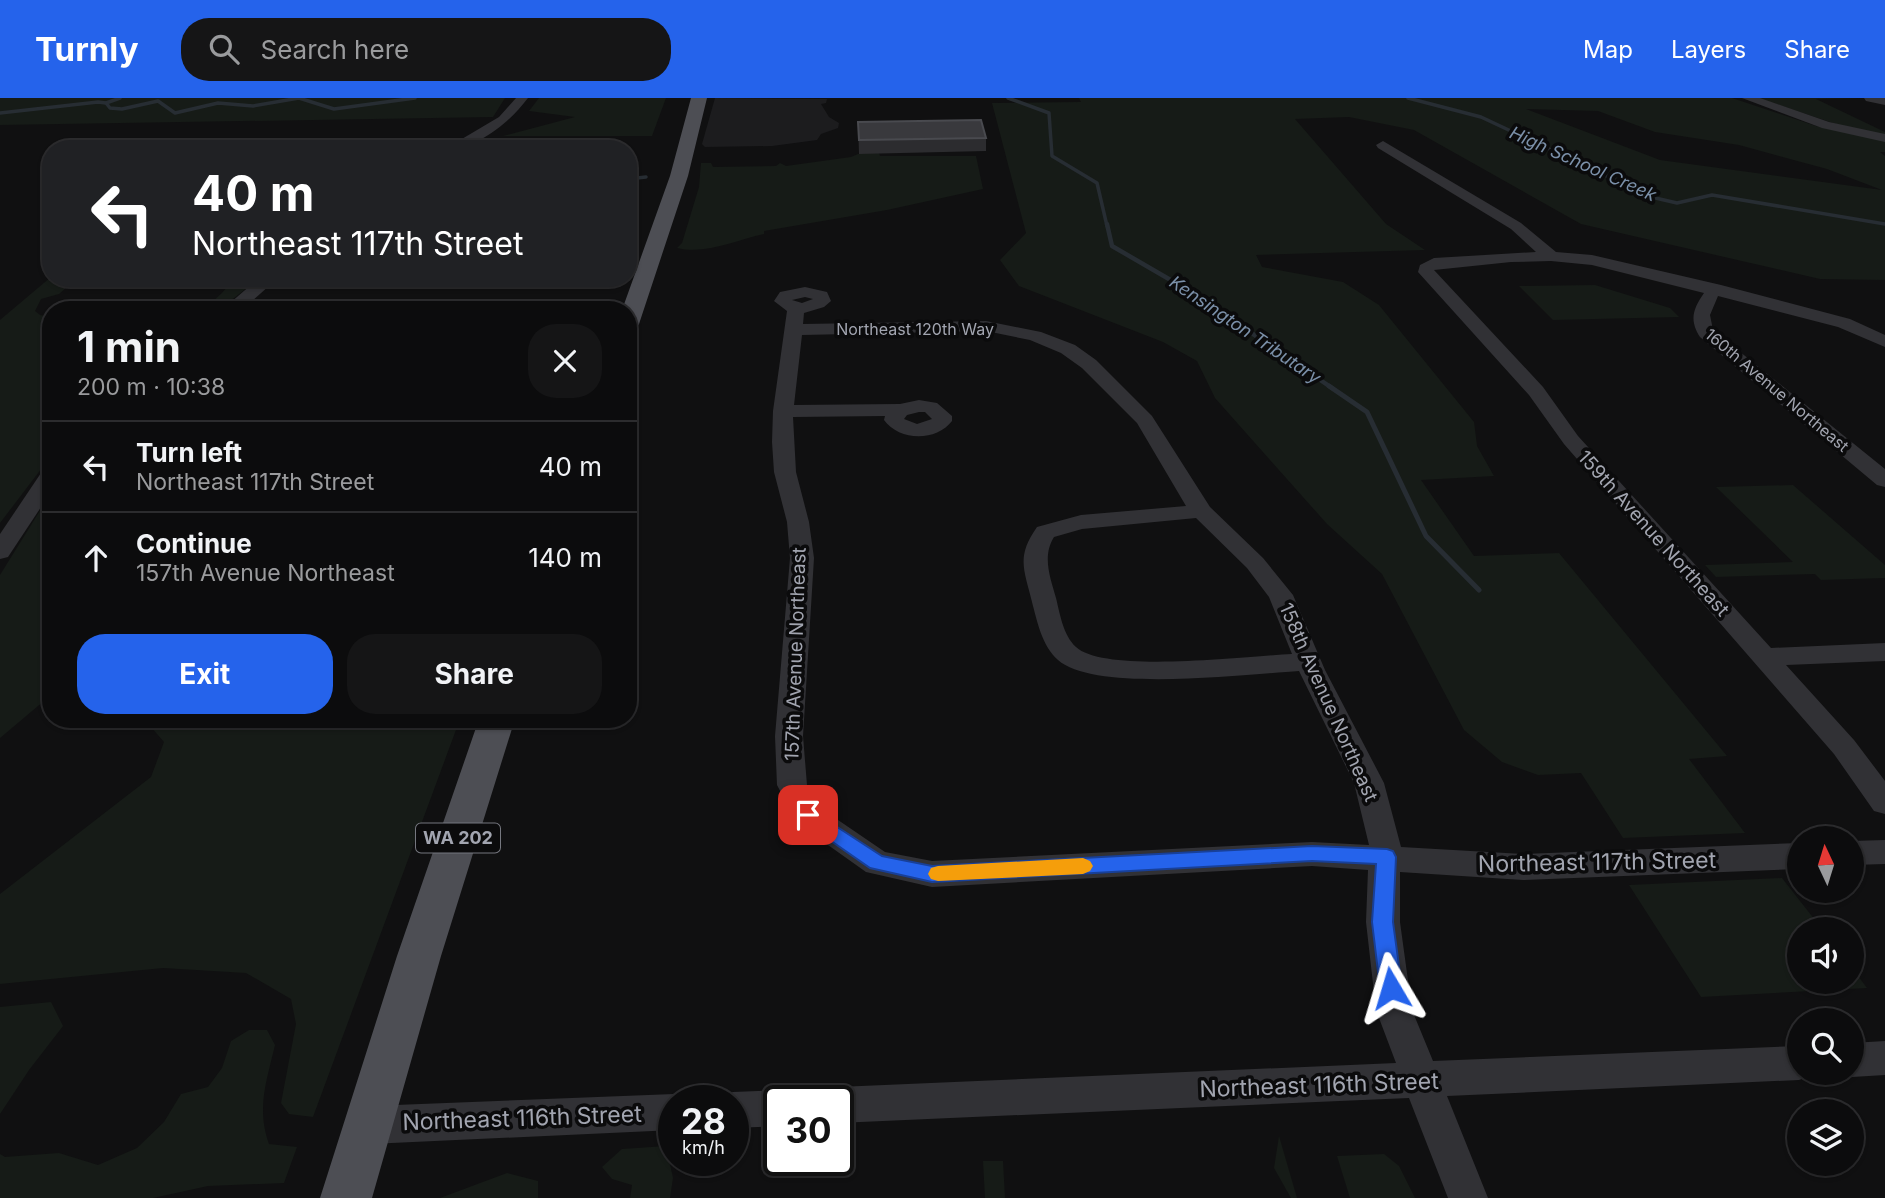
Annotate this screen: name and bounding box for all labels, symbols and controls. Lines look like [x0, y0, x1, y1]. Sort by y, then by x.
search box [181, 18, 671, 81]
text: Turnly [35, 29, 139, 69]
icon: search [205, 30, 243, 68]
text: Search here [261, 34, 409, 65]
text: Map [1583, 35, 1633, 64]
text: Layers [1671, 35, 1746, 64]
text: Share [1784, 35, 1850, 64]
water label: High School Creek [1507, 122, 1661, 206]
text: 40 m [192, 164, 315, 223]
icon: left [77, 168, 168, 259]
text: Northeast 117th Street [192, 224, 523, 263]
water label: Kensington Tributary [1166, 271, 1326, 389]
street label: Northeast 120th Way [836, 319, 994, 339]
text: 1 min [77, 321, 181, 372]
button: close [528, 324, 602, 398]
street label: 160th Avenue Northeast [1701, 324, 1853, 456]
text: 200 m · 10:38 [77, 373, 225, 401]
text: Turn left [136, 437, 242, 468]
street label: 159th Avenue Northeast [1573, 446, 1734, 621]
icon: left [77, 448, 115, 486]
text: 40 m [539, 451, 602, 482]
text: Northeast 117th Street [136, 468, 374, 496]
text: Continue [136, 528, 252, 559]
icon: ahead [77, 539, 115, 577]
text: 140 m [528, 542, 602, 573]
street label: 157th Avenue Northeast [780, 547, 811, 761]
text: 157th Avenue Northeast [136, 559, 395, 587]
street label: 158th Avenue Northeast [1274, 599, 1383, 805]
button: Exit [77, 634, 333, 714]
button: Share [347, 634, 602, 714]
pin [778, 785, 838, 845]
icon: arrive [789, 796, 827, 834]
road number: WA 202 [416, 824, 500, 852]
north arrow [1787, 826, 1864, 903]
map controls [1787, 826, 1864, 1176]
street label: Northeast 117th Street [1478, 846, 1717, 878]
button: sound [1787, 917, 1864, 994]
position arrow [1354, 951, 1428, 1025]
button: search [1787, 1008, 1864, 1085]
street label: Northeast 116th Street [1199, 1067, 1440, 1103]
speed limit sign: 30 [763, 1085, 854, 1176]
button: layers [1787, 1099, 1864, 1176]
street label: Northeast 116th Street [402, 1100, 643, 1136]
text: 28 [681, 1100, 726, 1142]
text: km/h [682, 1137, 725, 1158]

